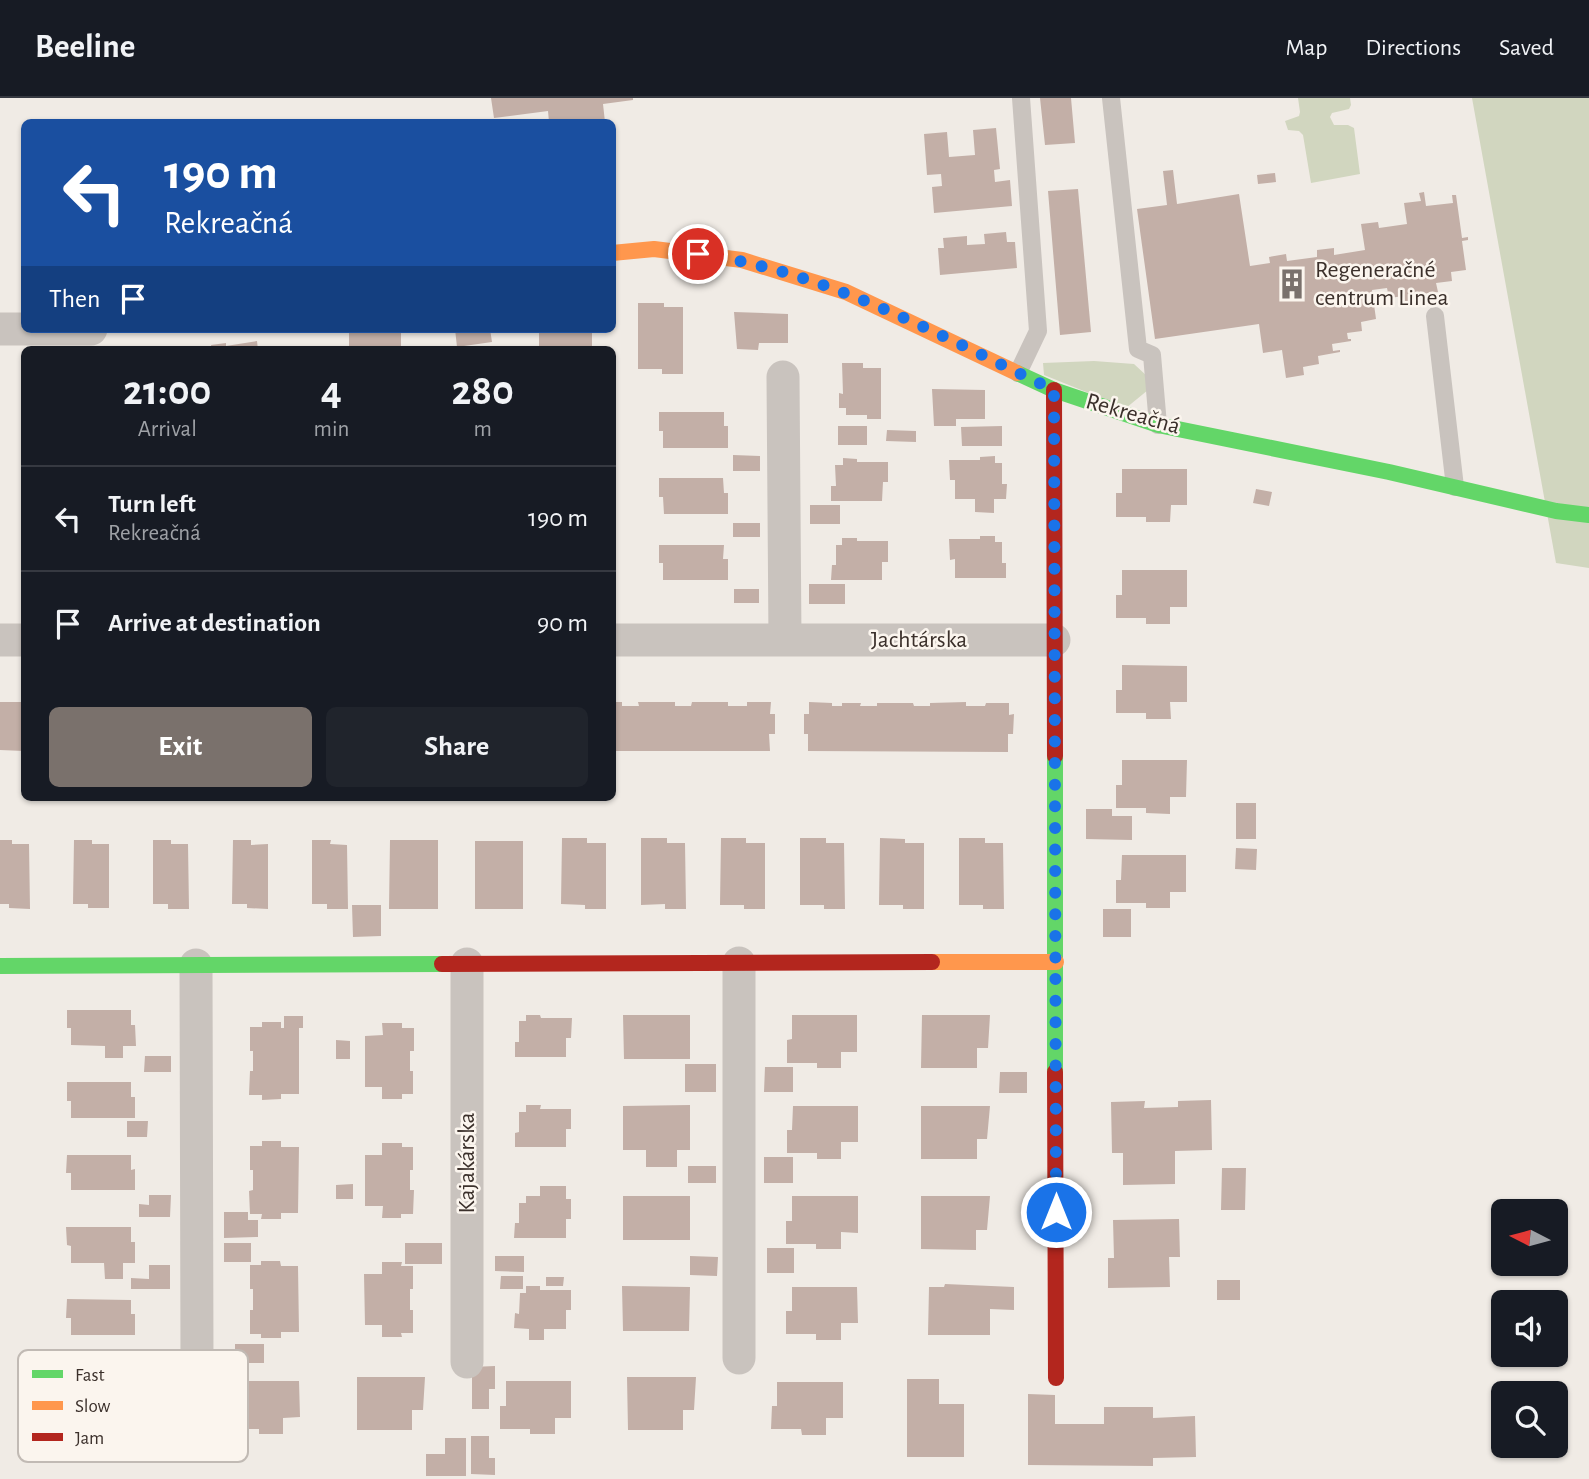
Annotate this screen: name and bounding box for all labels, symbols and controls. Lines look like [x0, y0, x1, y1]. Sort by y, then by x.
text: Beeline [35, 31, 135, 64]
text: Map [1285, 36, 1327, 60]
text: Directions [1365, 36, 1461, 60]
text: Saved [1499, 36, 1554, 60]
icon: left [49, 147, 140, 238]
text: 190 m [164, 149, 278, 198]
text: Rekreačná [164, 207, 293, 239]
pin [668, 224, 728, 284]
icon: arrive [679, 235, 717, 273]
place label: Regeneračné centrum Linea [1315, 258, 1449, 310]
building icon: Regeneračné centrum Linea [1275, 267, 1309, 301]
icon: arrive [114, 280, 152, 318]
text: Then [49, 286, 100, 312]
text: 21:00 [123, 370, 211, 412]
text: 4 [321, 370, 342, 412]
text: 280 [451, 370, 514, 412]
street label: Rekreačná [1083, 389, 1183, 439]
text: Arrival [138, 418, 197, 441]
text: min [314, 418, 349, 441]
text: m [473, 418, 492, 441]
text: Turn left [108, 491, 196, 517]
icon: left [49, 500, 87, 538]
text: 190 m [528, 505, 588, 531]
text: Rekreačná [108, 522, 201, 545]
icon: arrive [49, 605, 87, 643]
text: Arrive at destination [108, 610, 321, 636]
text: 90 m [537, 610, 588, 636]
street label: Jachtárska [871, 628, 967, 652]
button: Exit [49, 707, 312, 787]
button: Share [326, 707, 588, 787]
street label: Kajakárska [455, 1113, 479, 1213]
position arrow [1019, 1175, 1093, 1249]
north arrow [1491, 1199, 1568, 1276]
map controls [1491, 1199, 1568, 1458]
button: sound [1491, 1290, 1568, 1367]
legend [18, 1350, 248, 1462]
text: Fast [75, 1366, 105, 1385]
button: search [1491, 1381, 1568, 1458]
text: Slow [75, 1397, 111, 1416]
text: Jam [75, 1429, 104, 1448]

